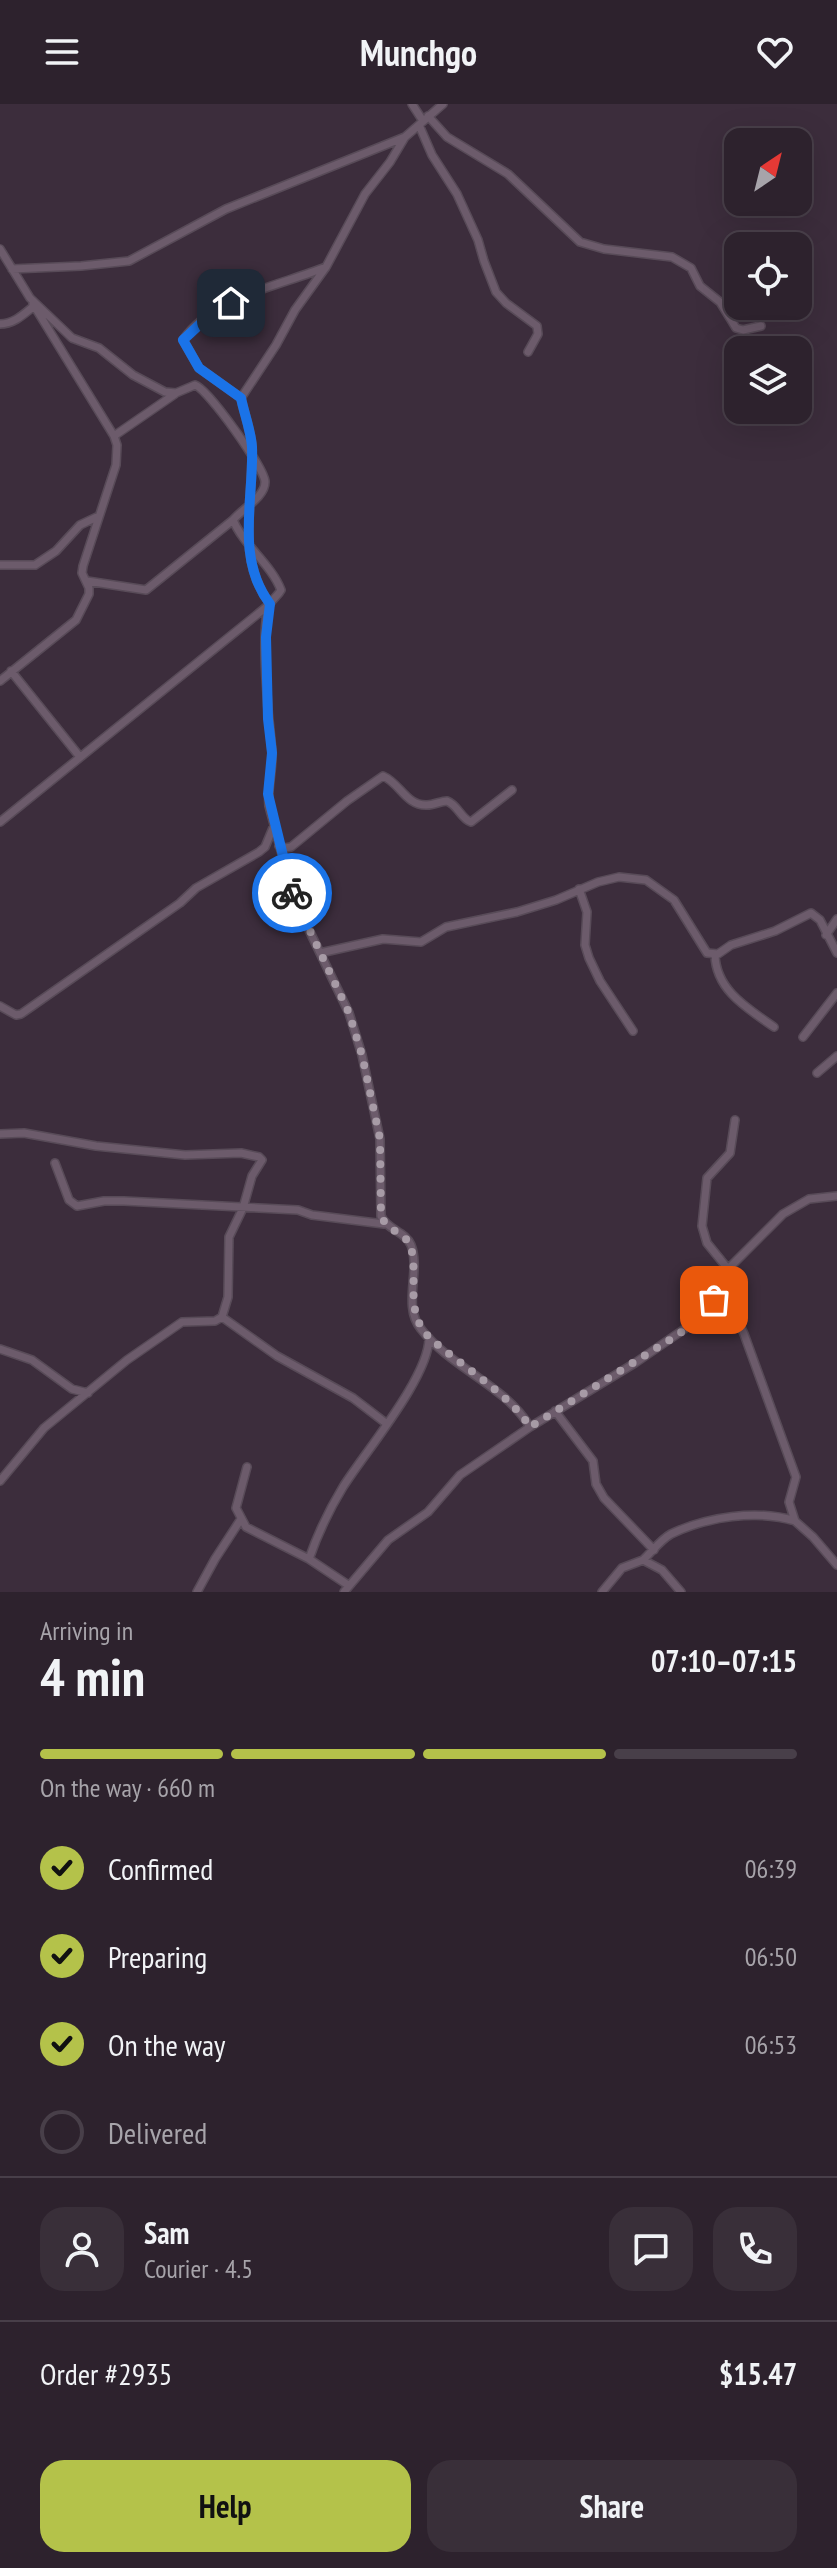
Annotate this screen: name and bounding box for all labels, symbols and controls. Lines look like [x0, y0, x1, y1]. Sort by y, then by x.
text: Munchgo [360, 29, 477, 76]
icon: menu [40, 30, 84, 74]
icon: heart [753, 30, 797, 74]
north arrow [724, 128, 812, 216]
map controls [724, 128, 812, 424]
button: locate [724, 232, 812, 320]
pin [197, 269, 265, 337]
icon: home [209, 281, 253, 325]
button: layers [724, 336, 812, 424]
courier [252, 853, 332, 933]
icon: bike [270, 871, 314, 915]
pin [680, 1266, 748, 1334]
icon: bag [692, 1278, 736, 1322]
text: Arriving in [40, 1614, 133, 1647]
text: 07:10–07:15 [651, 1641, 797, 1680]
text: 4 min [40, 1643, 145, 1710]
text: On the way · 660 m [40, 1771, 215, 1804]
icon: check [40, 1846, 84, 1890]
text: Confirmed [108, 1849, 213, 1888]
text: 06:39 [745, 1852, 797, 1885]
icon: check [40, 1934, 84, 1978]
text: Preparing [108, 1937, 207, 1976]
text: 06:50 [745, 1940, 797, 1973]
icon: check [40, 2022, 84, 2066]
text: On the way [108, 2025, 225, 2064]
text: 06:53 [745, 2028, 797, 2061]
text: Delivered [108, 2113, 207, 2152]
button: person [40, 2207, 124, 2291]
button: chat [609, 2207, 693, 2291]
button: phone [713, 2207, 797, 2291]
text: Sam [144, 2213, 189, 2252]
text: Courier · 4.5 [144, 2252, 253, 2285]
text: Order #2935 [40, 2354, 172, 2393]
text: $15.47 [719, 2354, 797, 2393]
button: Help [40, 2460, 411, 2552]
button: Share [427, 2460, 797, 2552]

